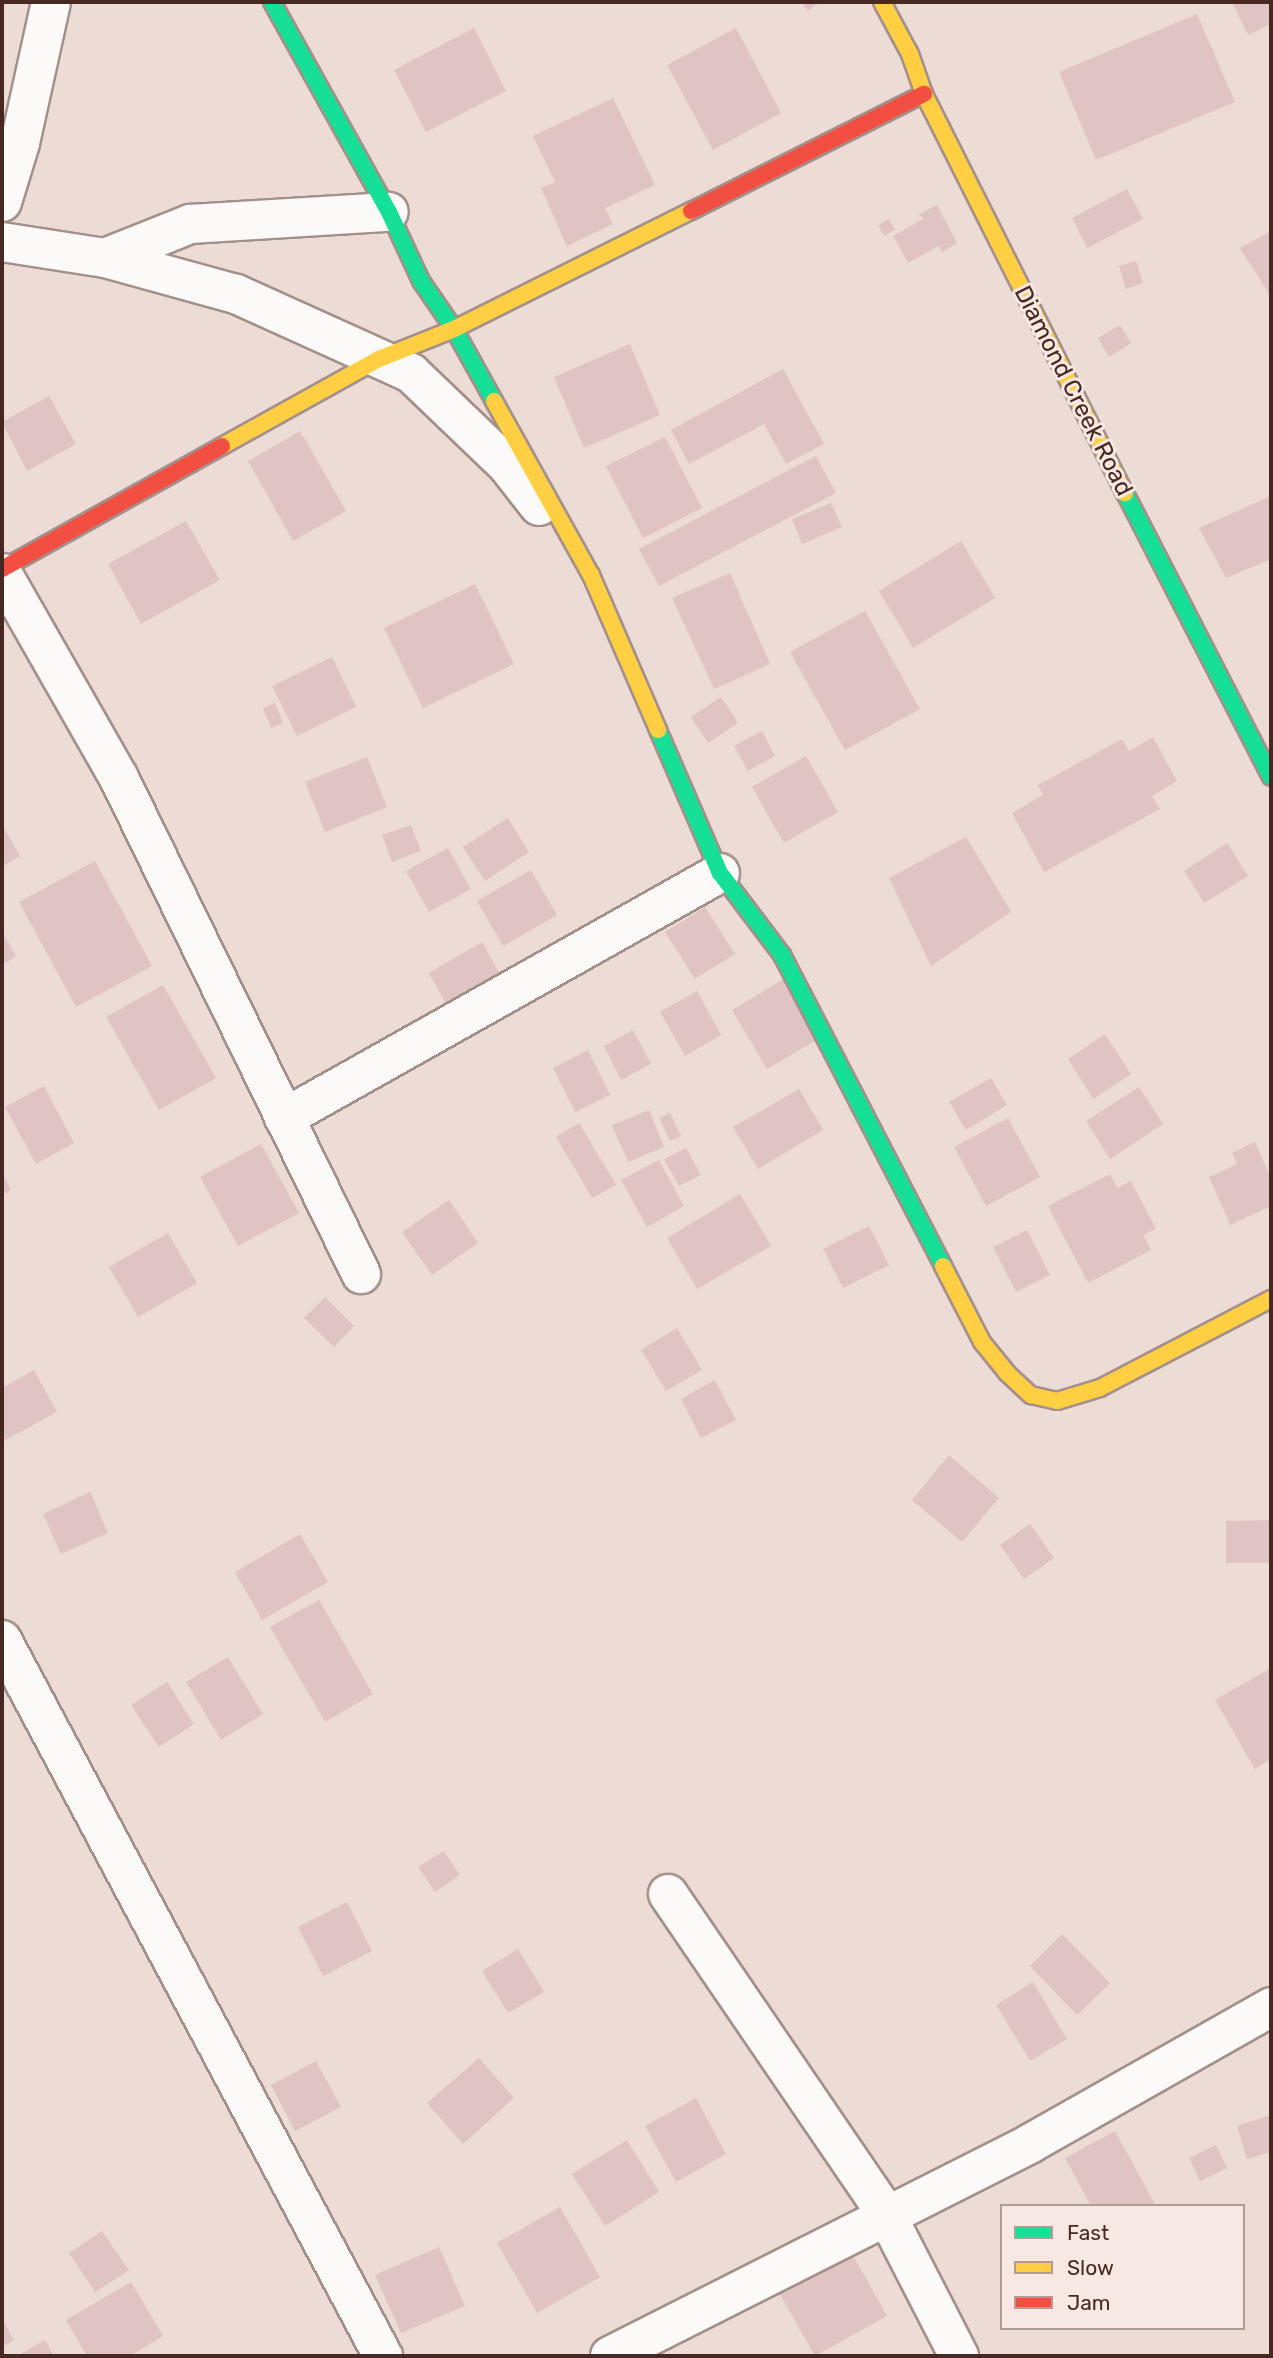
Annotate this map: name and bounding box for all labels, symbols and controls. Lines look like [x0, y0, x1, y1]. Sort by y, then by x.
street label: Diamond Creek Road [1007, 281, 1139, 501]
legend [1000, 2204, 1245, 2330]
text: Fast [1067, 2220, 1109, 2245]
text: Slow [1067, 2255, 1114, 2280]
text: Jam [1067, 2290, 1111, 2315]

